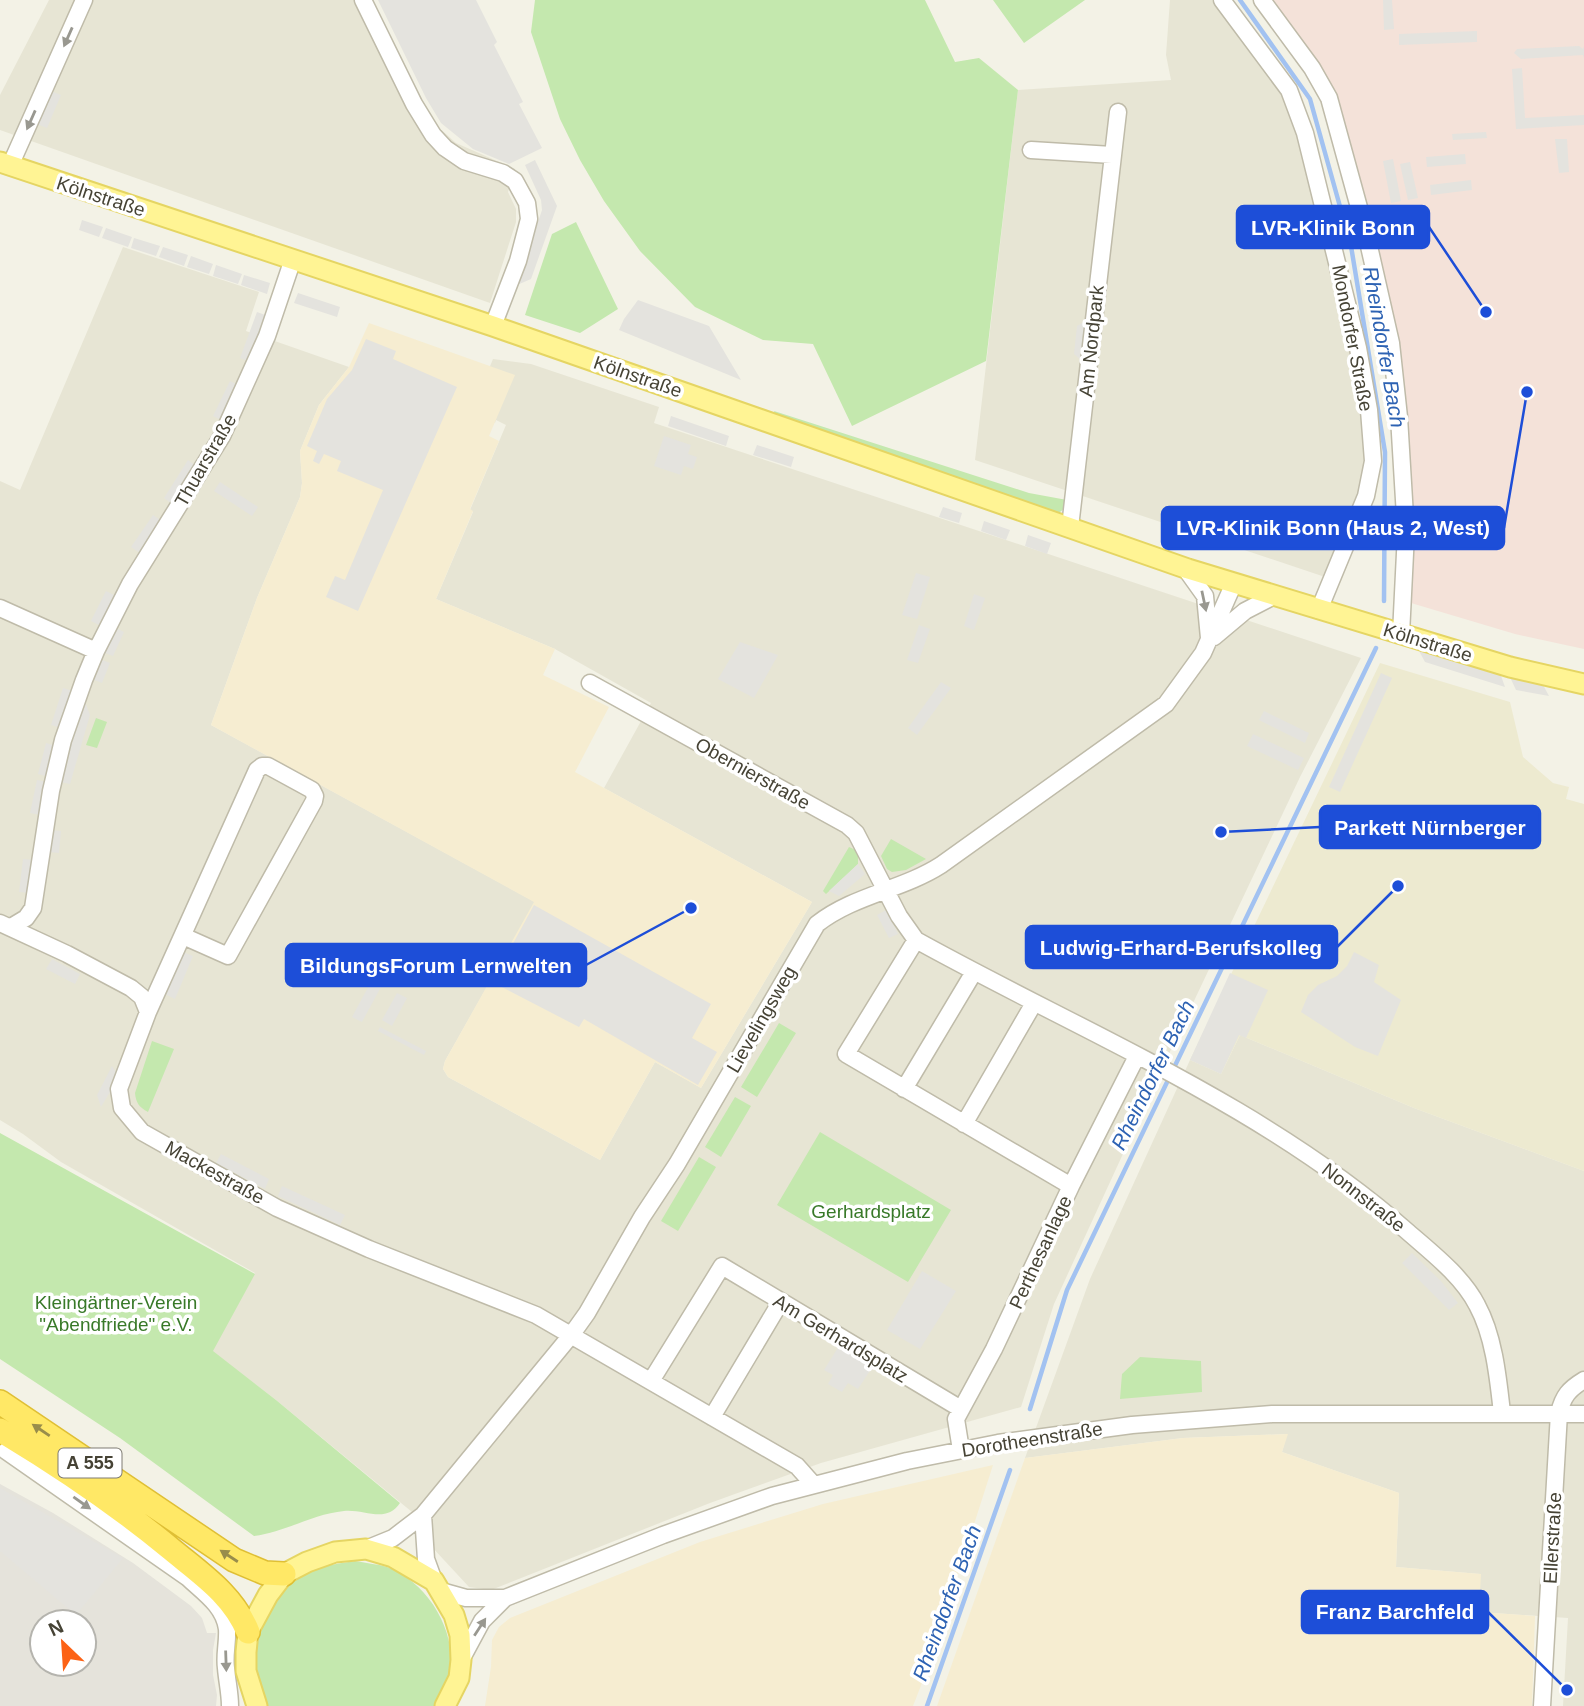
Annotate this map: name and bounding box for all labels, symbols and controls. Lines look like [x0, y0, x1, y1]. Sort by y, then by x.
one-way arrow [62, 27, 74, 47]
one-way arrow [25, 110, 37, 130]
street label: Kölnstraße [54, 172, 148, 221]
callout: LVR-Klinik Bonn [1237, 206, 1429, 248]
text: LVR-Klinik Bonn [1251, 216, 1415, 239]
street label: Mondorfer Straße [1328, 263, 1377, 413]
water label: Rheindorfer Bach [1359, 264, 1410, 429]
street label: Am Nordpark [1075, 284, 1108, 398]
street label: Kölnstraße [591, 352, 685, 401]
street label: Thuarstraße [170, 410, 240, 510]
callout: LVR-Klinik Bonn (Haus 2, West) [1162, 507, 1504, 549]
text: LVR-Klinik Bonn (Haus 2, West) [1176, 516, 1490, 539]
one-way arrow [1199, 591, 1210, 613]
street label: Kölnstraße [1381, 619, 1475, 666]
street label: Obernierstraße [692, 733, 814, 814]
callout: Parkett Nürnberger [1320, 806, 1540, 848]
text: Parkett Nürnberger [1334, 816, 1526, 839]
callout: Ludwig-Erhard-Berufskolleg [1026, 926, 1337, 968]
text: Ludwig-Erhard-Berufskolleg [1040, 936, 1322, 959]
callout: BildungsForum Lernwelten [286, 944, 586, 986]
text: BildungsForum Lernwelten [300, 954, 572, 977]
street label: Lievelingsweg [722, 962, 800, 1076]
water label: Rheindorfer Bach [1106, 996, 1199, 1153]
street label: Mackestraße [162, 1137, 268, 1208]
street label: Nonnstraße [1318, 1159, 1409, 1236]
street label: Perthesanlage [1005, 1192, 1076, 1312]
park label: Gerhardsplatz [811, 1201, 931, 1222]
street label: Am Gerhardsplatz [770, 1290, 912, 1387]
park label: Kleingärtner-Verein "Abendfriede" e.V. [35, 1292, 197, 1335]
street label: Dorotheenstraße [960, 1418, 1104, 1461]
one-way arrow [32, 1424, 51, 1437]
road number: A 555 [58, 1448, 122, 1478]
street label: Ellerstraße [1540, 1492, 1565, 1584]
one-way arrow [73, 1496, 91, 1510]
water label: Rheindorfer Bach [908, 1522, 985, 1684]
one-way arrow [219, 1550, 238, 1563]
callout: Franz Barchfeld [1302, 1591, 1488, 1633]
text: Franz Barchfeld [1316, 1600, 1474, 1623]
north arrow [28, 1608, 98, 1678]
text: N [45, 1616, 67, 1640]
one-way arrow [473, 1618, 487, 1636]
one-way arrow [221, 1650, 232, 1672]

